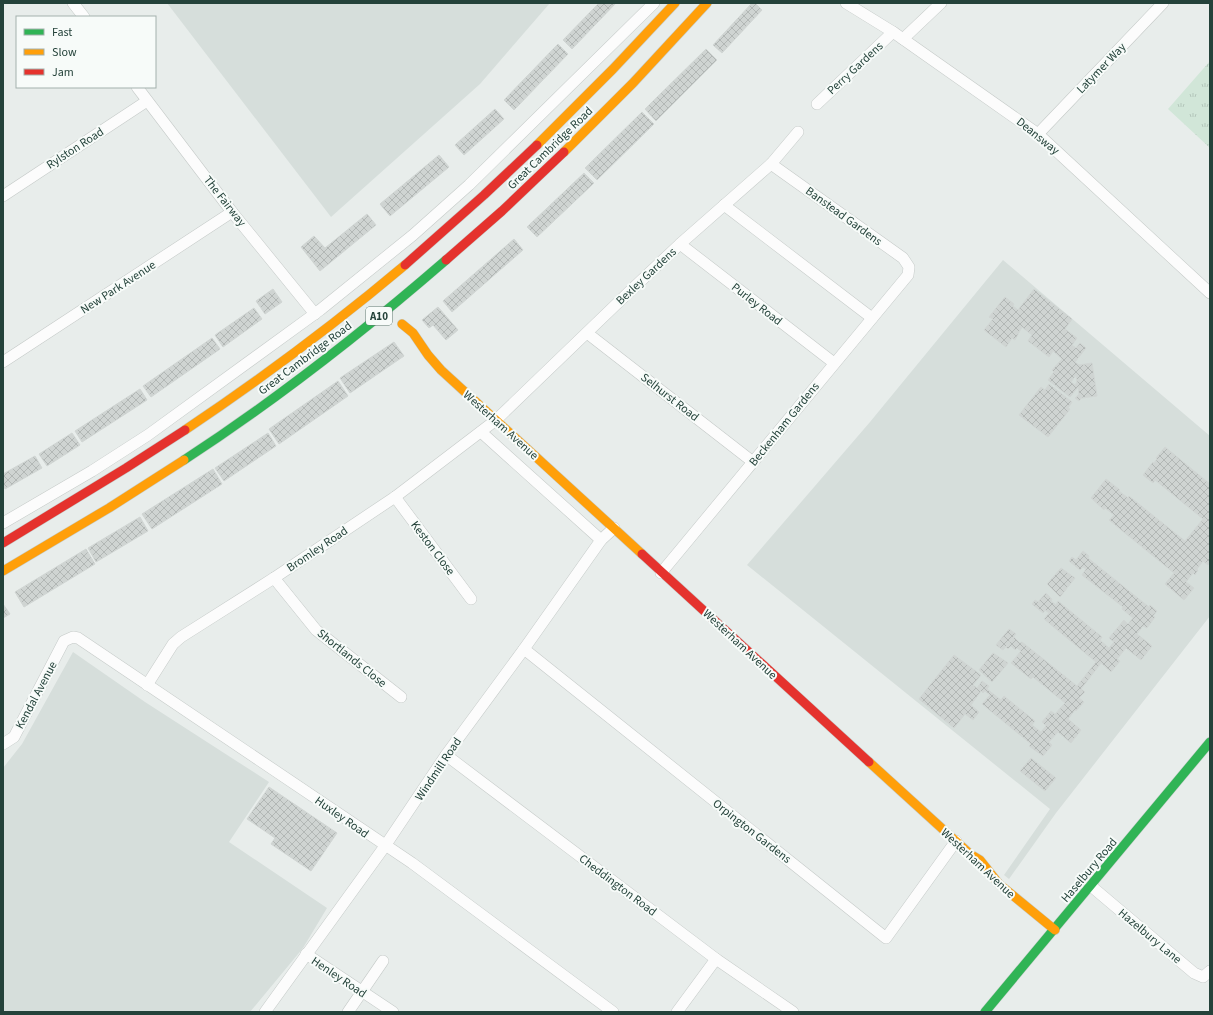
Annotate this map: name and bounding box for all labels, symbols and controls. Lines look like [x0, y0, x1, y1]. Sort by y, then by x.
legend [16, 16, 156, 88]
text: Fast [52, 24, 72, 41]
street label: Perry Gardens [824, 38, 887, 99]
street label: Latymer Way [1073, 39, 1130, 98]
text: Slow [52, 44, 77, 61]
text: Jam [52, 64, 74, 81]
street label: Great Cambridge Road [504, 103, 597, 194]
street label: Deansway [1013, 114, 1063, 159]
street label: Rylston Road [43, 123, 107, 173]
street label: The Fairway [199, 172, 250, 231]
street label: Banstead Gardens [802, 183, 885, 250]
street label: Bexley Gardens [612, 244, 680, 309]
street label: New Park Avenue [77, 257, 159, 318]
street label: Purley Road [728, 279, 786, 330]
road number: A10 [366, 307, 392, 325]
street label: Great Cambridge Road [255, 318, 355, 399]
street label: Selhurst Road [637, 369, 702, 426]
street label: Beckenham Gardens [745, 379, 824, 470]
street label: Westerham Avenue [459, 387, 542, 464]
street label: Keston Close [406, 517, 459, 579]
street label: Bromley Road [283, 523, 351, 576]
street label: Westerham Avenue [699, 605, 781, 683]
street label: Shortlands Close [313, 625, 390, 692]
street label: Kendal Avenue [11, 658, 61, 732]
street label: Windmill Road [411, 734, 466, 804]
street label: Huxley Road [311, 793, 372, 842]
street label: Orpington Gardens [709, 795, 795, 867]
street label: Westerham Avenue [937, 824, 1019, 902]
street label: Haselbury Road [1057, 834, 1121, 906]
street label: Cheddington Road [575, 851, 660, 920]
street label: Hazelbury Lane [1114, 905, 1185, 968]
street label: Henley Road [308, 953, 370, 1002]

